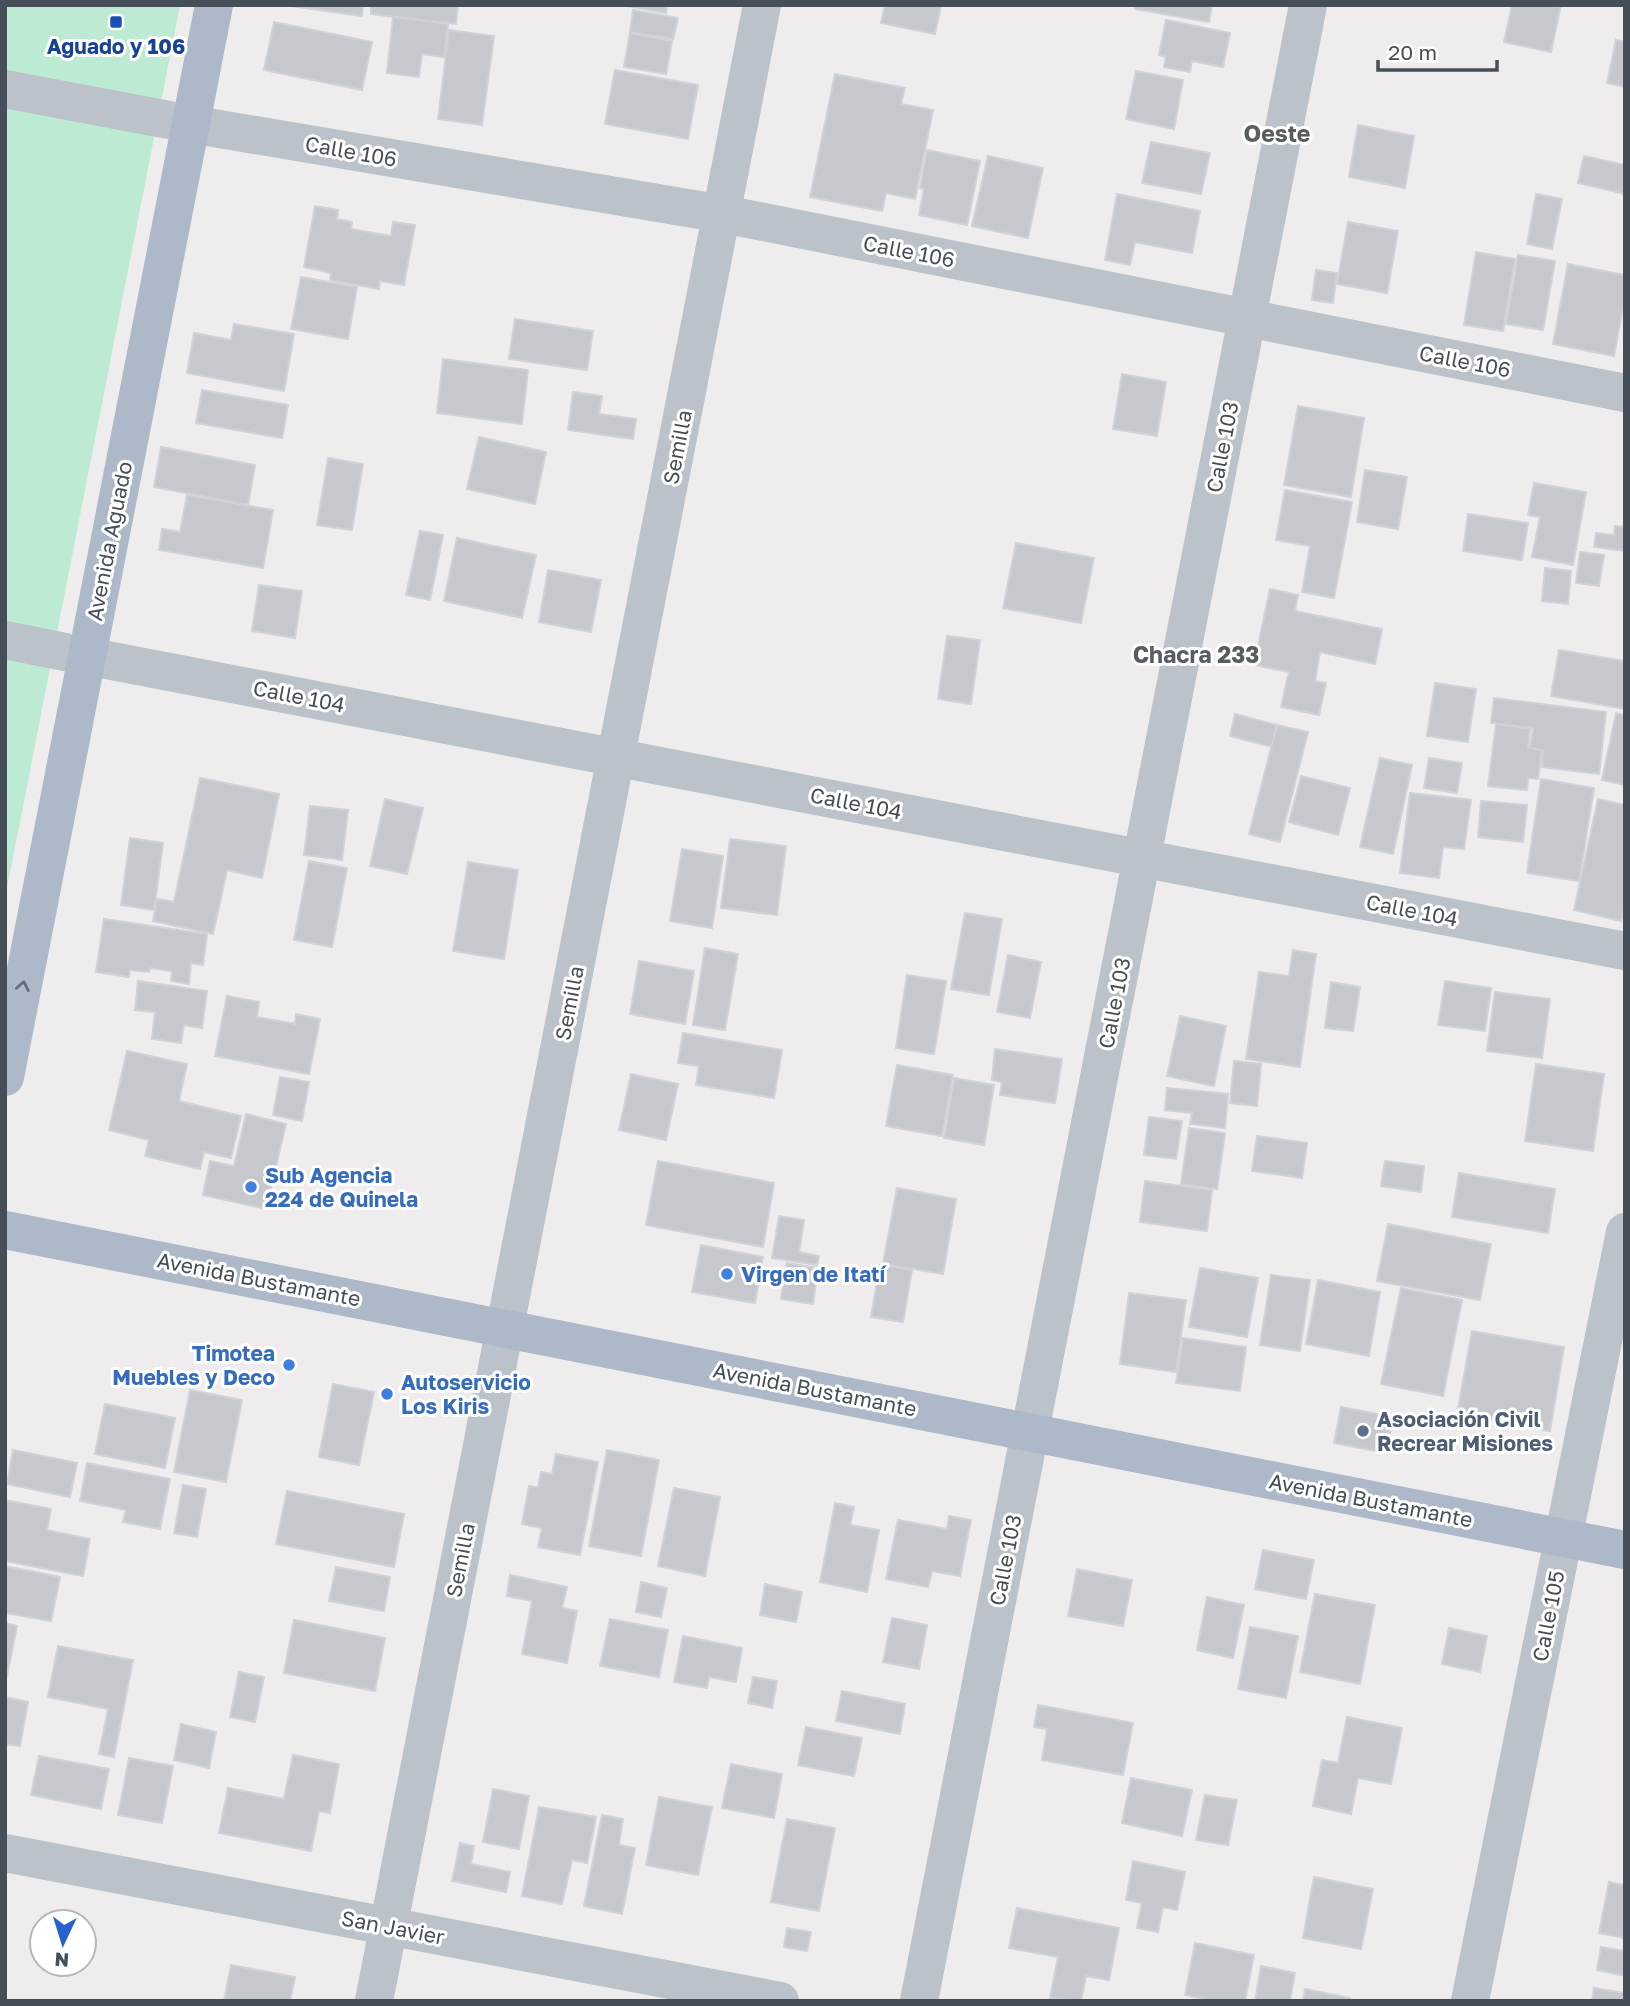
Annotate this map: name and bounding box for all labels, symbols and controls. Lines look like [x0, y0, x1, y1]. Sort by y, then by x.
marker: Aguado y 106 [108, 14, 124, 30]
scale bar [1378, 28, 1497, 72]
place label: Aguado y 106 [47, 33, 185, 59]
text: 20 m [1388, 39, 1437, 65]
district label: Oeste [1244, 119, 1310, 147]
street label: Calle 106 [303, 130, 399, 172]
street label: Calle 106 [861, 229, 957, 273]
street label: Calle 106 [1417, 339, 1513, 383]
street label: Calle 103 [1200, 399, 1244, 495]
street label: Semilla [657, 408, 697, 486]
street label: Avenida Aguado [81, 459, 137, 623]
district label: Chacra 233 [1133, 640, 1259, 668]
street label: Calle 104 [251, 674, 347, 718]
street label: Calle 104 [808, 781, 904, 825]
street label: Calle 104 [1364, 888, 1460, 932]
street label: Calle 103 [1092, 955, 1136, 1051]
street label: Semilla [549, 964, 589, 1042]
one-way arrow [14, 980, 29, 992]
place label: Sub Agencia 224 de Quinela [265, 1162, 418, 1212]
marker: Sub Agencia 224 de Quinela [243, 1179, 259, 1195]
street label: Avenida Bustamante [155, 1247, 363, 1311]
place label: Virgen de Itatí [741, 1261, 887, 1287]
marker: Virgen de Itatí [719, 1266, 735, 1282]
place label: Timotea Muebles y Deco [112, 1340, 275, 1390]
marker: Timotea Muebles y Deco [281, 1357, 297, 1373]
street label: Avenida Bustamante [711, 1357, 919, 1421]
place label: Autoservicio Los Kiris [401, 1369, 531, 1419]
marker: Autoservicio Los Kiris [379, 1386, 395, 1402]
place label: Asociación Civil Recrear Misiones [1377, 1406, 1553, 1456]
marker: Asociación Civil Recrear Misiones [1355, 1423, 1371, 1439]
street label: Avenida Bustamante [1267, 1468, 1475, 1532]
street label: Calle 103 [983, 1512, 1027, 1608]
street label: Semilla [440, 1521, 480, 1599]
street label: Calle 105 [1526, 1568, 1570, 1664]
street label: San Javier [339, 1904, 447, 1950]
north arrow [28, 1908, 98, 1978]
text: N [54, 1948, 70, 1972]

